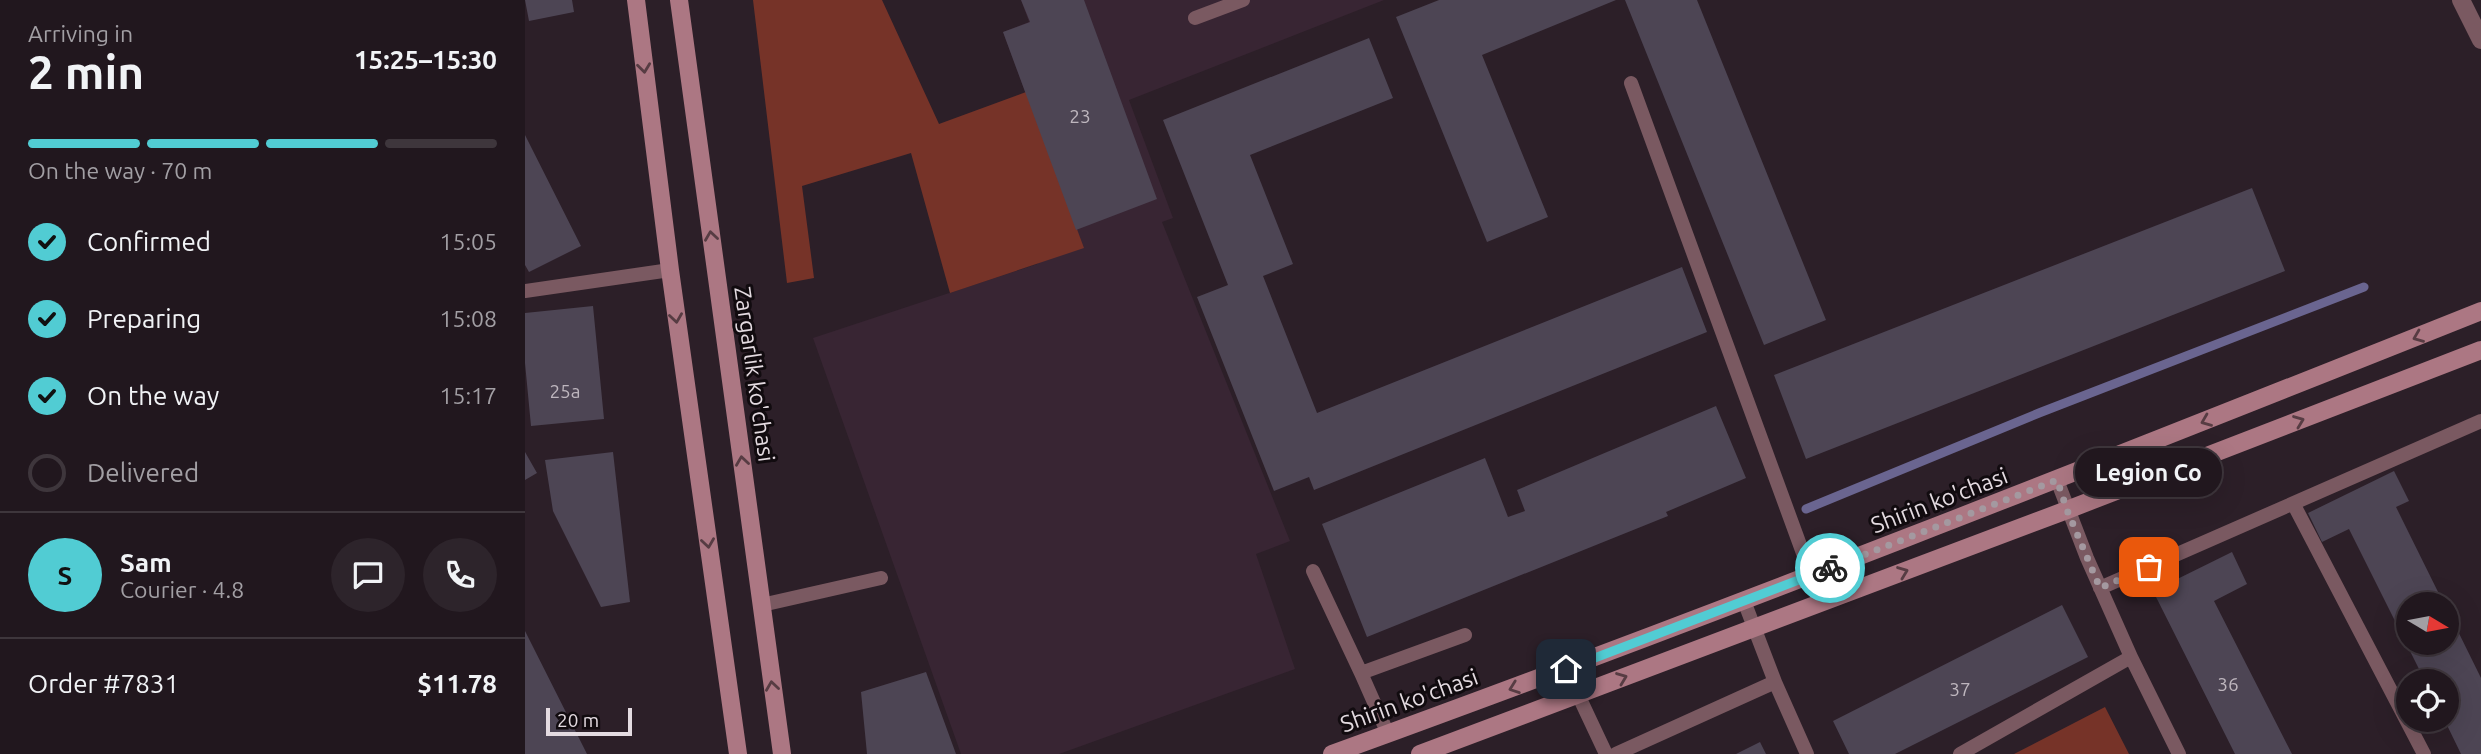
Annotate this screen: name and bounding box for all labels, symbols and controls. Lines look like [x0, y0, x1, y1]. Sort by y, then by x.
text: Arriving in [28, 21, 133, 46]
text: 15:25–15:30 [354, 45, 497, 74]
text: 2 min [28, 46, 144, 98]
one-way arrow [637, 62, 652, 74]
house number: 23 [1069, 105, 1091, 127]
text: On the way · 70 m [28, 158, 212, 183]
icon: check [28, 223, 66, 261]
text: Confirmed [87, 227, 211, 256]
text: 15:05 [439, 229, 497, 254]
one-way arrow [704, 230, 719, 241]
street label: Zargarlik ko'chasi [730, 285, 780, 463]
icon: check [28, 300, 66, 338]
text: Preparing [87, 304, 201, 333]
text: 15:08 [439, 306, 497, 331]
one-way arrow [669, 312, 684, 324]
one-way arrow [2412, 328, 2424, 342]
icon: check [28, 377, 66, 415]
house number: 25a [549, 380, 581, 402]
text: On the way [87, 381, 219, 410]
text: 15:17 [439, 383, 497, 408]
one-way arrow [2201, 412, 2213, 426]
one-way arrow [2292, 415, 2304, 429]
callout: Legion Co [2075, 448, 2223, 497]
one-way arrow [734, 455, 749, 467]
text: Delivered [87, 458, 199, 487]
text: Legion Co [2095, 460, 2202, 485]
street label: Shirin ko'chasi [1867, 462, 2011, 538]
courier [1795, 533, 1865, 603]
one-way arrow [700, 537, 715, 549]
pin [2119, 537, 2179, 597]
button: chat [331, 538, 405, 612]
button: phone [423, 538, 497, 612]
text: Sam [120, 548, 172, 577]
icon: bag [2130, 548, 2168, 586]
icon: bike [1811, 549, 1849, 587]
text: S [58, 561, 72, 590]
one-way arrow [1897, 566, 1909, 580]
text: Courier · 4.8 [120, 577, 244, 602]
north arrow [2396, 592, 2459, 654]
map controls [2396, 592, 2459, 732]
pin [1536, 639, 1596, 699]
icon: home [1547, 650, 1585, 688]
street label: Shirin ko'chasi [1337, 664, 1481, 736]
text: Order #7831 [28, 669, 179, 698]
text: $11.78 [417, 669, 497, 698]
button: locate [2396, 669, 2459, 732]
one-way arrow [1615, 673, 1627, 687]
house number: 36 [2217, 673, 2239, 695]
house number: 37 [1949, 678, 1971, 700]
one-way arrow [765, 680, 780, 692]
one-way arrow [1509, 680, 1521, 694]
scale bar [546, 705, 632, 737]
text: 20 m [557, 709, 599, 731]

